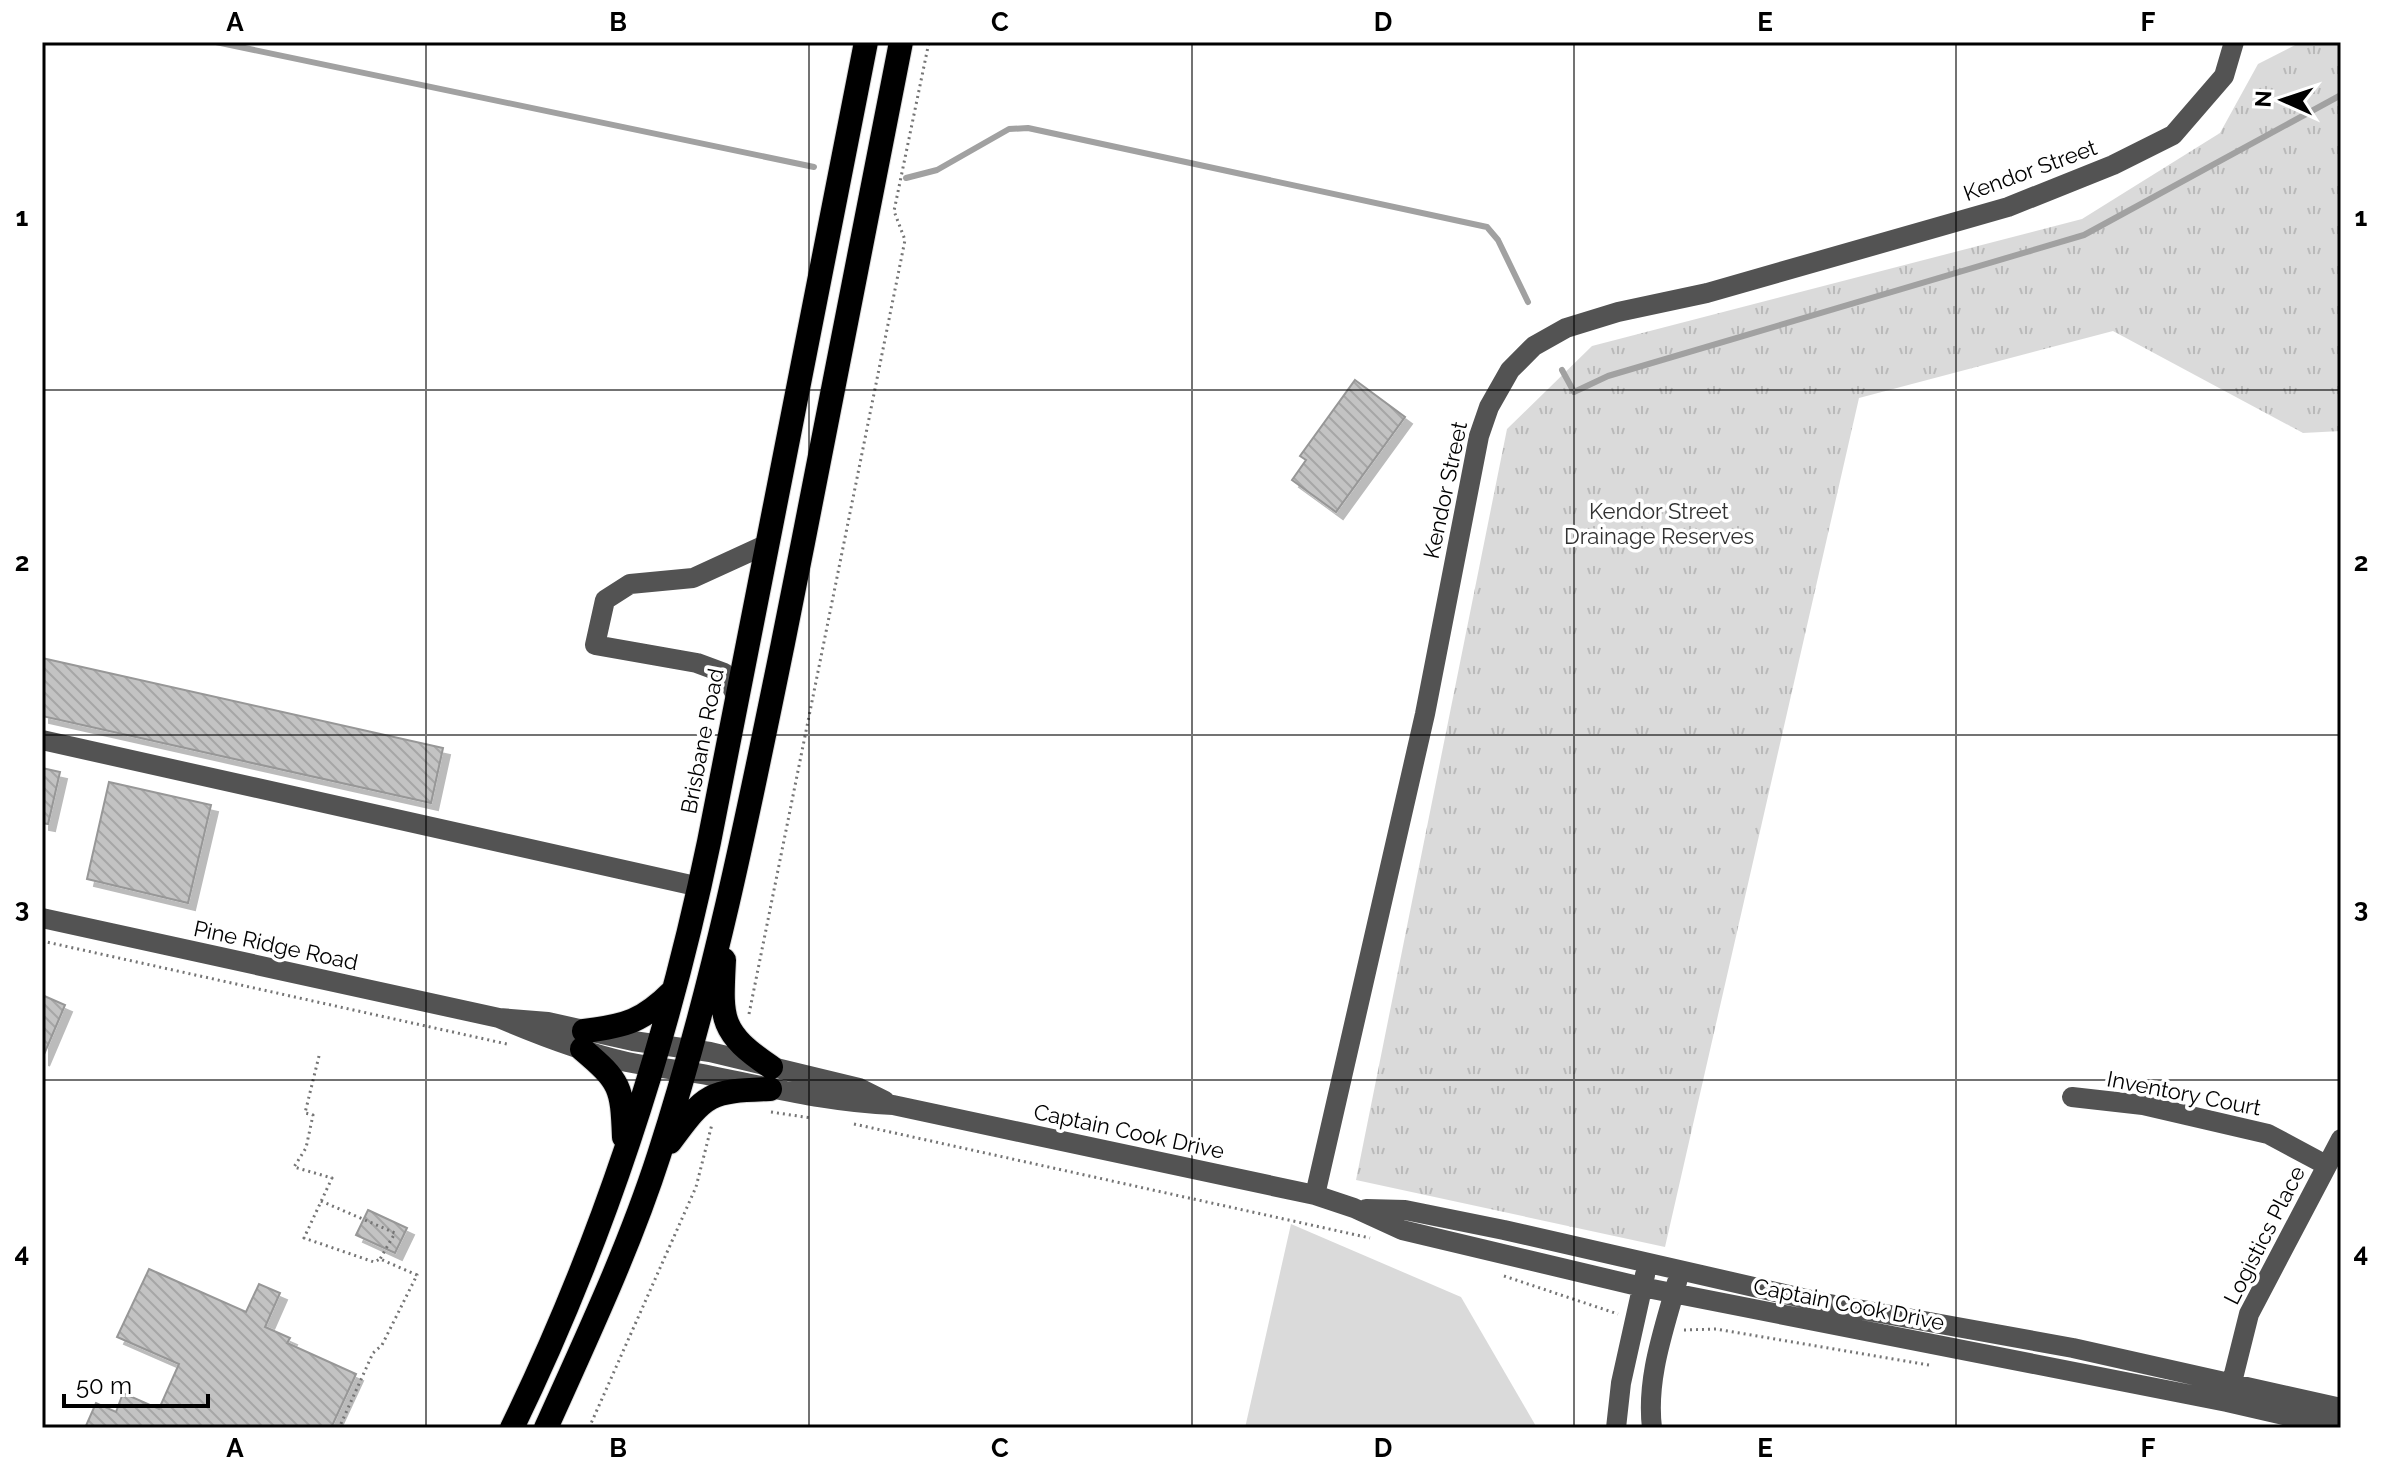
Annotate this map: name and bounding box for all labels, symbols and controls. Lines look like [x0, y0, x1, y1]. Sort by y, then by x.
text: A [226, 7, 244, 37]
text: B [609, 7, 627, 37]
text: C [991, 7, 1009, 37]
text: D [1374, 7, 1392, 37]
text: E [1757, 7, 1773, 37]
text: F [2141, 7, 2156, 37]
north arrow [2243, 60, 2323, 140]
text: N [2250, 90, 2276, 108]
street label: Kendor Street [1960, 134, 2101, 206]
text: 1 [16, 202, 29, 232]
text: 1 [2355, 202, 2368, 232]
street label: Kendor Street [1418, 418, 1472, 561]
park label: Kendor Street Drainage Reserves [1564, 498, 1754, 549]
text: 2 [15, 547, 29, 577]
text: 2 [2354, 547, 2368, 577]
street label: Brisbane Road [675, 666, 729, 816]
text: 3 [15, 893, 29, 923]
text: 3 [2354, 893, 2368, 923]
street label: Pine Ridge Road [191, 915, 361, 975]
street label: Inventory Court [2105, 1065, 2264, 1121]
street label: Captain Cook Drive [1031, 1098, 1227, 1164]
street label: Logistics Place [2218, 1161, 2310, 1308]
text: 4 [15, 1238, 29, 1268]
text: 4 [2354, 1238, 2368, 1268]
street label: Captain Cook Drive [1751, 1273, 1947, 1335]
scale bar [64, 1358, 208, 1408]
text: 50 m [76, 1371, 132, 1400]
text: A [226, 1433, 244, 1463]
text: B [609, 1433, 627, 1463]
text: C [991, 1433, 1009, 1463]
text: D [1374, 1433, 1392, 1463]
text: E [1757, 1433, 1773, 1463]
text: F [2141, 1433, 2156, 1463]

